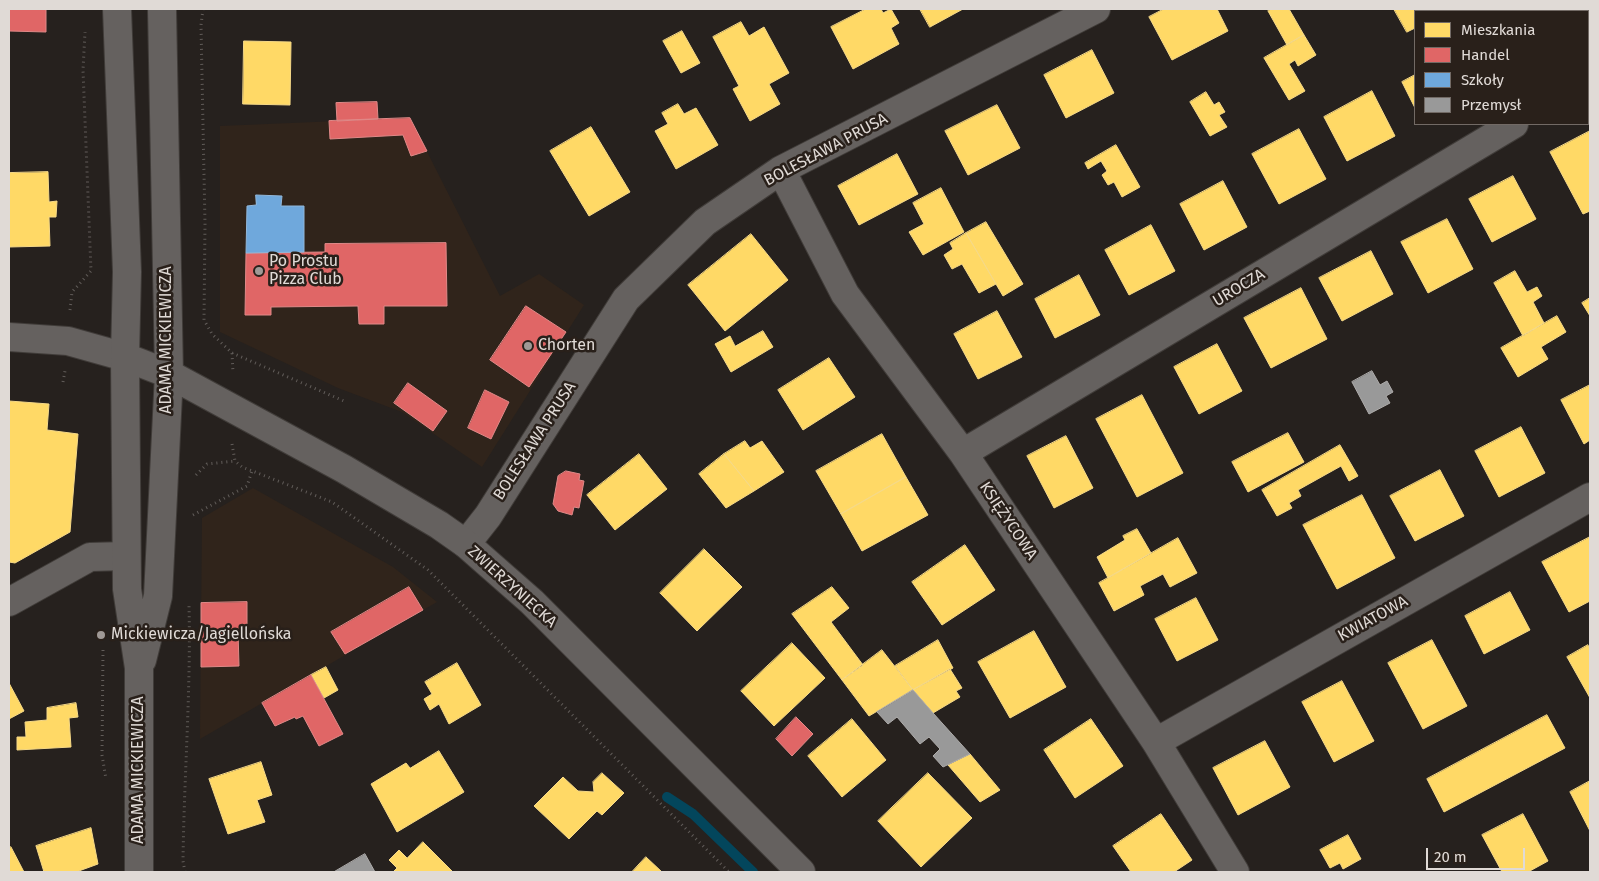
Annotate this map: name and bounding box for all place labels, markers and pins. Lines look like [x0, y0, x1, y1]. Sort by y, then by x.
place label: Po Prostu Pizza Club [269, 252, 342, 290]
marker: Po Prostu Pizza Club [253, 265, 265, 277]
place label: Chorten [538, 336, 595, 356]
marker: Chorten [522, 340, 534, 352]
place label: Mickiewicza/Jagiellońska [111, 625, 292, 645]
marker: Mickiewicza/Jagiellońska [95, 629, 107, 641]

